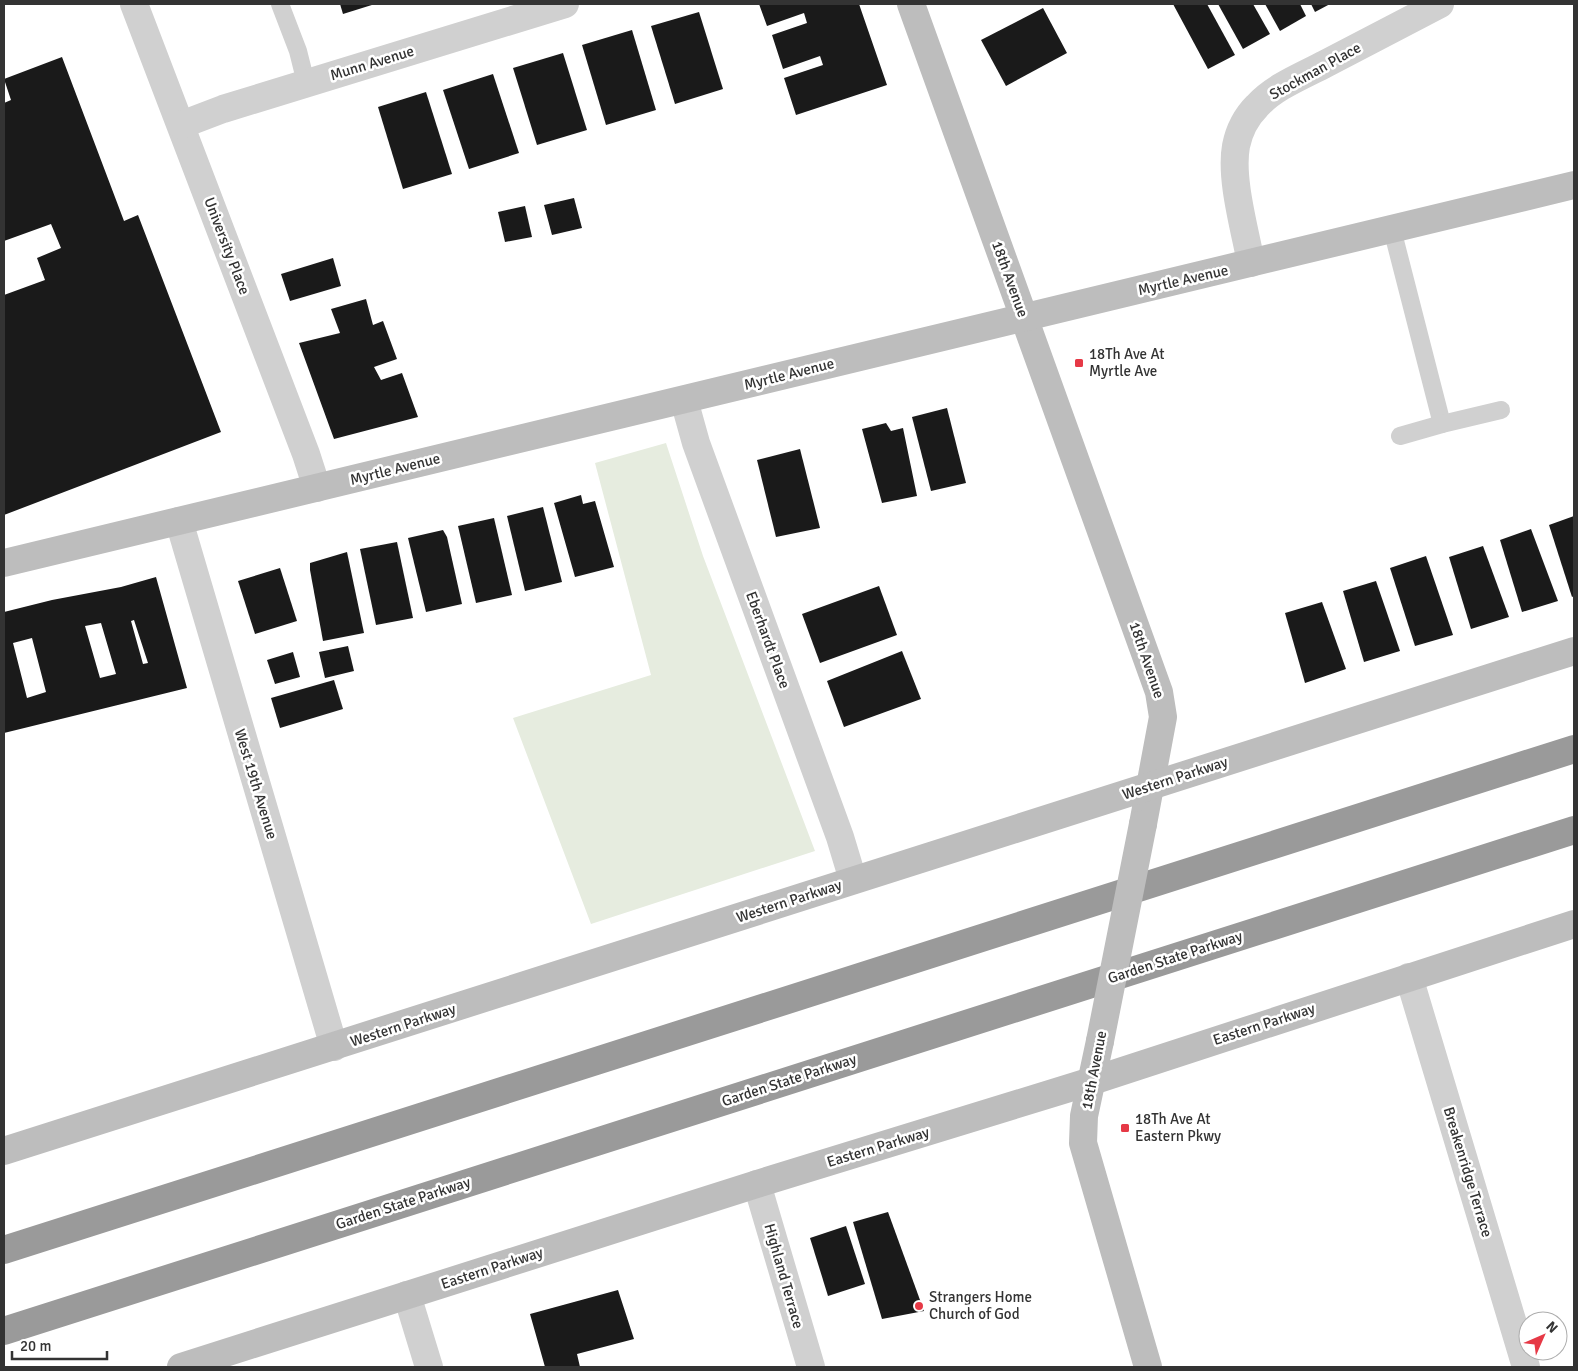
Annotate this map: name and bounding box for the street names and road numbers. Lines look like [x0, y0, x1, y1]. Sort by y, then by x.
street label: Stockman Place [1266, 38, 1364, 104]
street label: Munn Avenue [328, 42, 416, 84]
street label: University Place [200, 195, 254, 297]
street label: 18th Avenue [988, 238, 1032, 320]
street label: Myrtle Avenue [1136, 261, 1230, 299]
street label: Myrtle Avenue [742, 354, 836, 394]
street label: Myrtle Avenue [348, 449, 442, 489]
street label: Eberhardt Place [742, 589, 794, 691]
street label: 18th Avenue [1125, 619, 1169, 701]
street label: West 19th Avenue [231, 727, 281, 841]
street label: Western Parkway [1120, 752, 1230, 804]
street label: Western Parkway [734, 875, 844, 927]
street label: Garden State Parkway [1105, 927, 1245, 987]
street label: Western Parkway [348, 999, 458, 1051]
street label: Eastern Parkway [1211, 999, 1317, 1049]
street label: 18th Avenue [1078, 1029, 1110, 1111]
street label: Garden State Parkway [719, 1050, 859, 1110]
street label: Breakenridge Terrace [1440, 1105, 1496, 1239]
street label: Eastern Parkway [825, 1123, 931, 1171]
street label: Garden State Parkway [333, 1173, 473, 1233]
street label: Highland Terrace [760, 1221, 808, 1331]
street label: Eastern Parkway [439, 1243, 545, 1293]

